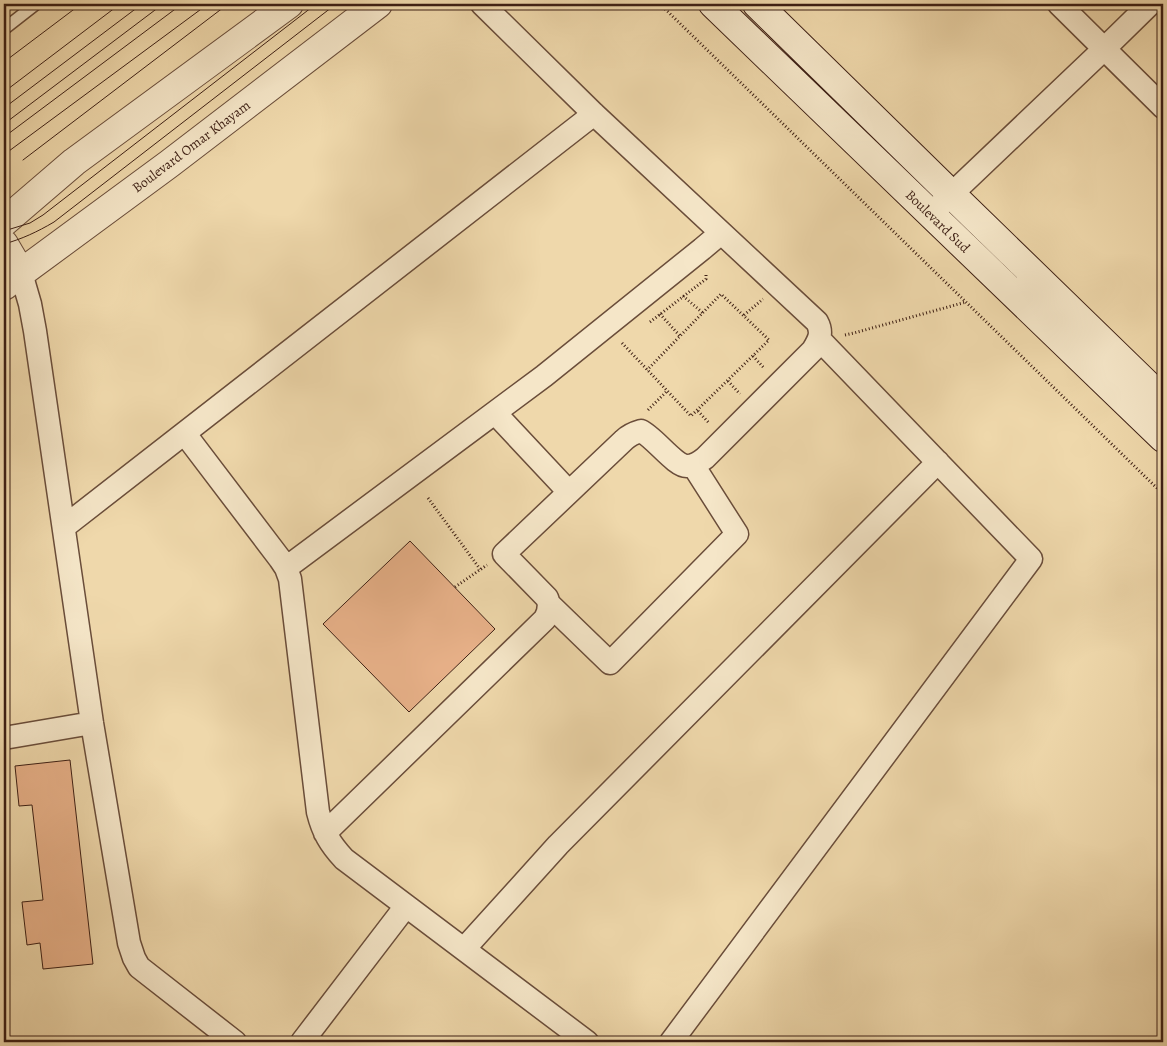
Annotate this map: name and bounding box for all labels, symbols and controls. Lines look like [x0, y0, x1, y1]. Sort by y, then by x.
street label: Boulevard Omar Khayam [128, 96, 254, 197]
street label: Boulevard Sud [901, 186, 974, 257]

